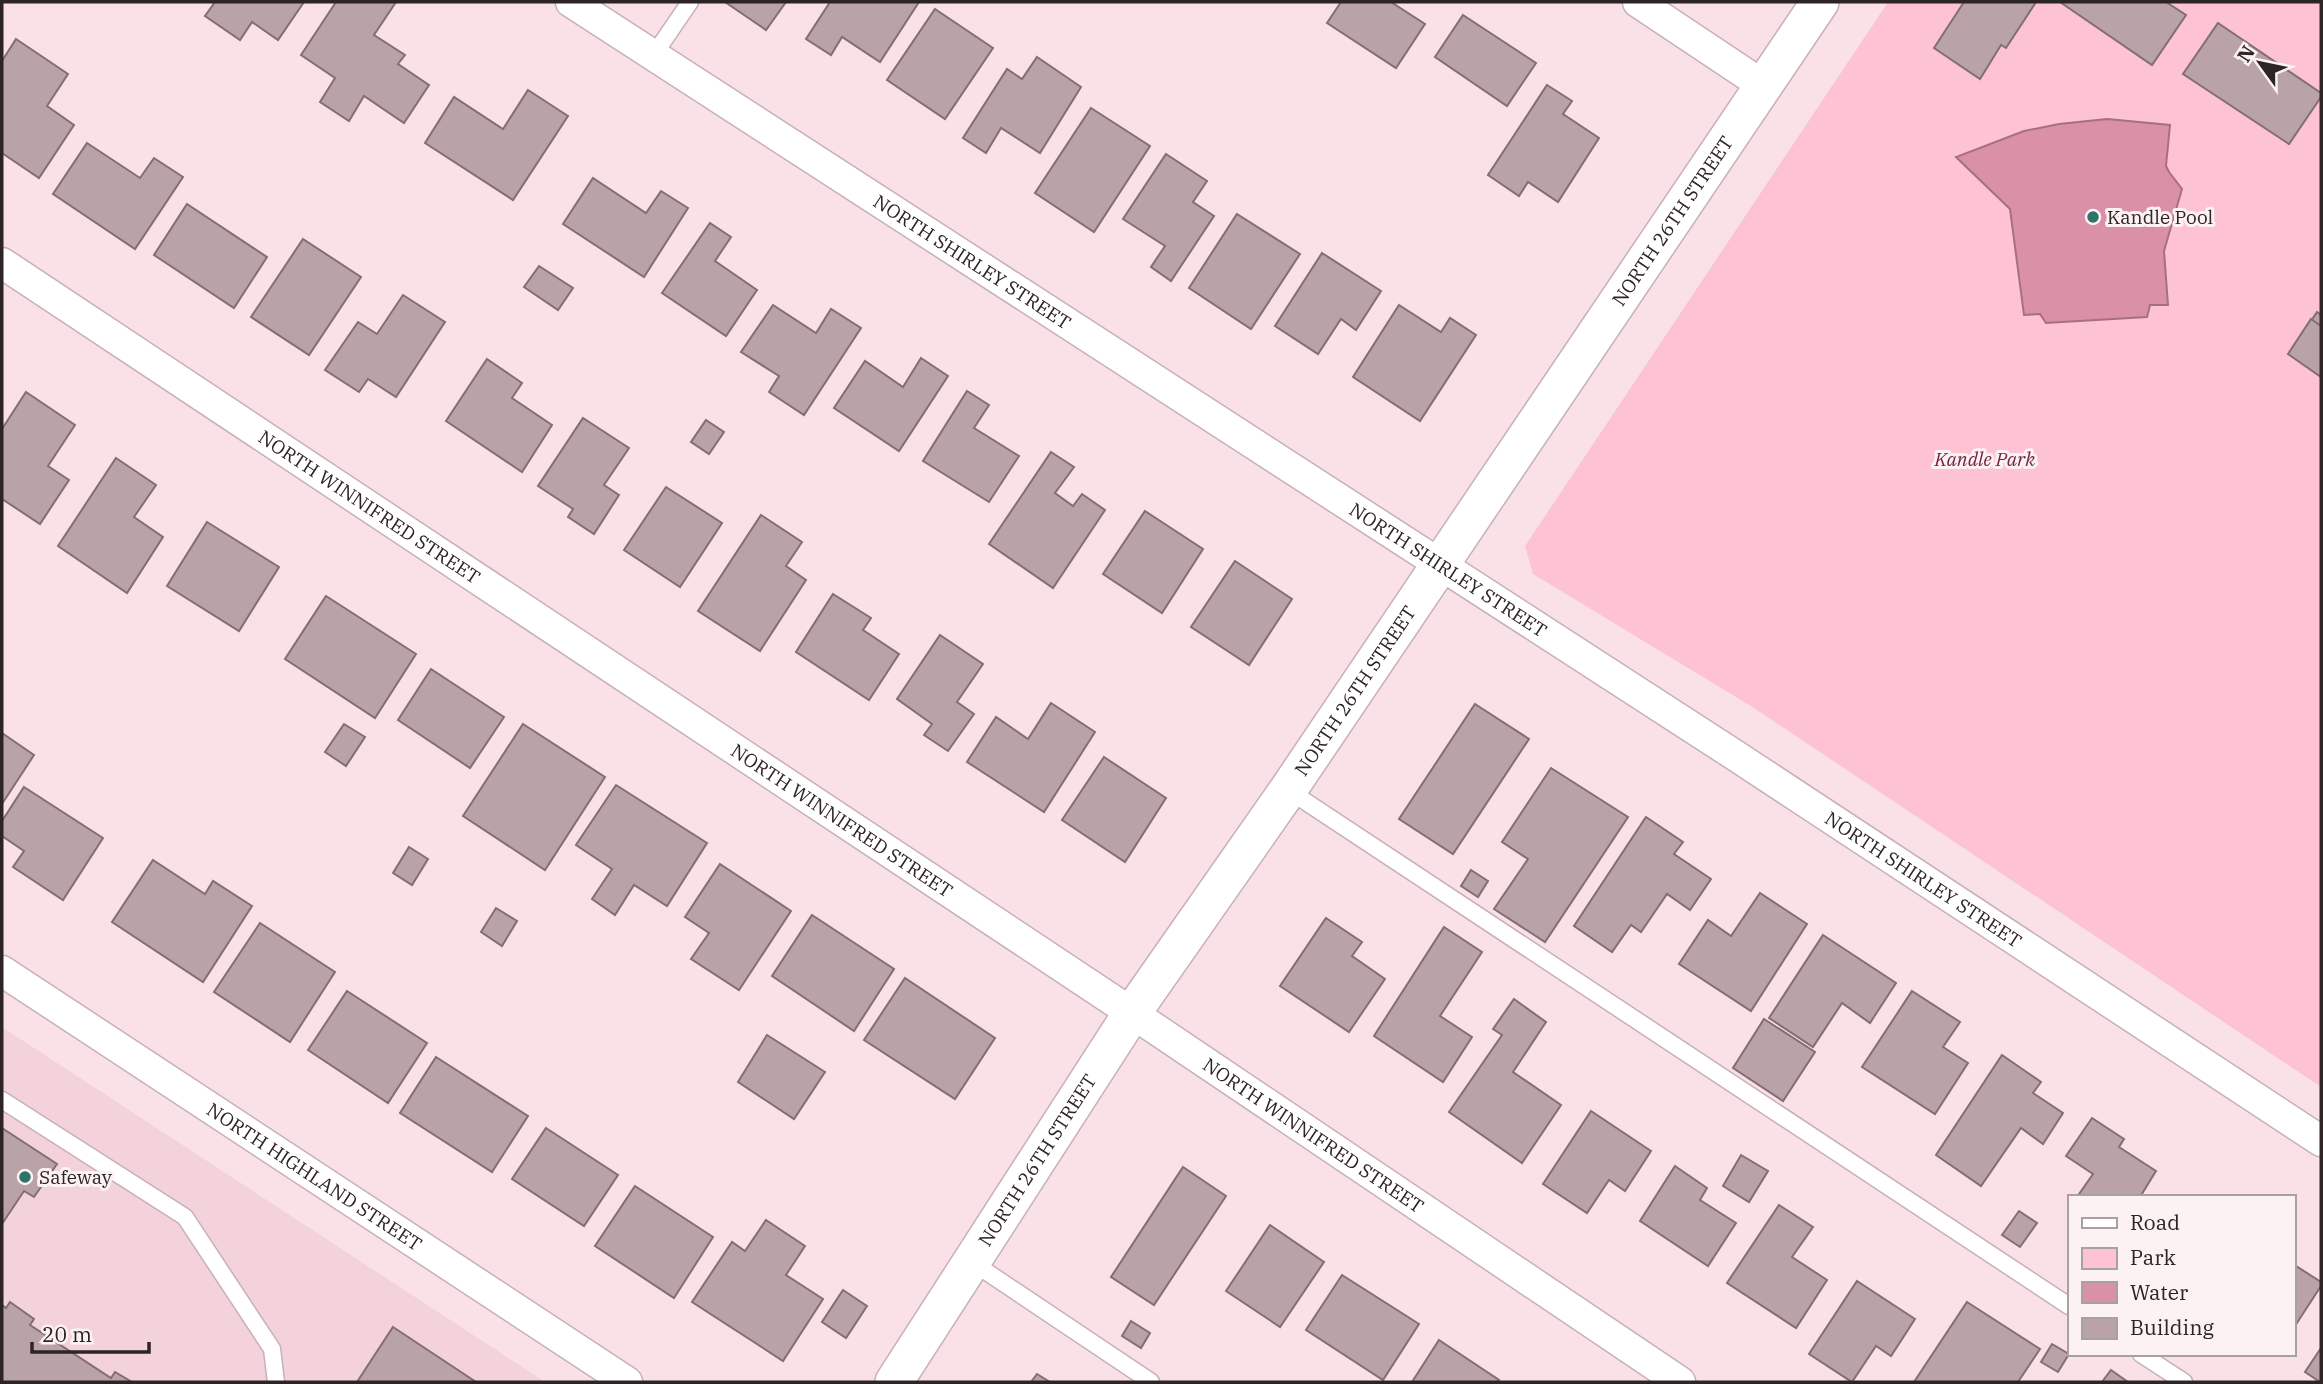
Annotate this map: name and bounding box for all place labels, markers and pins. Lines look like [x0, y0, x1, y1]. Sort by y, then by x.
place label: Kandle Pool [2107, 205, 2214, 229]
marker: Kandle Pool [2085, 209, 2101, 225]
place label: Safeway [39, 1165, 113, 1189]
marker: Safeway [17, 1169, 33, 1185]

